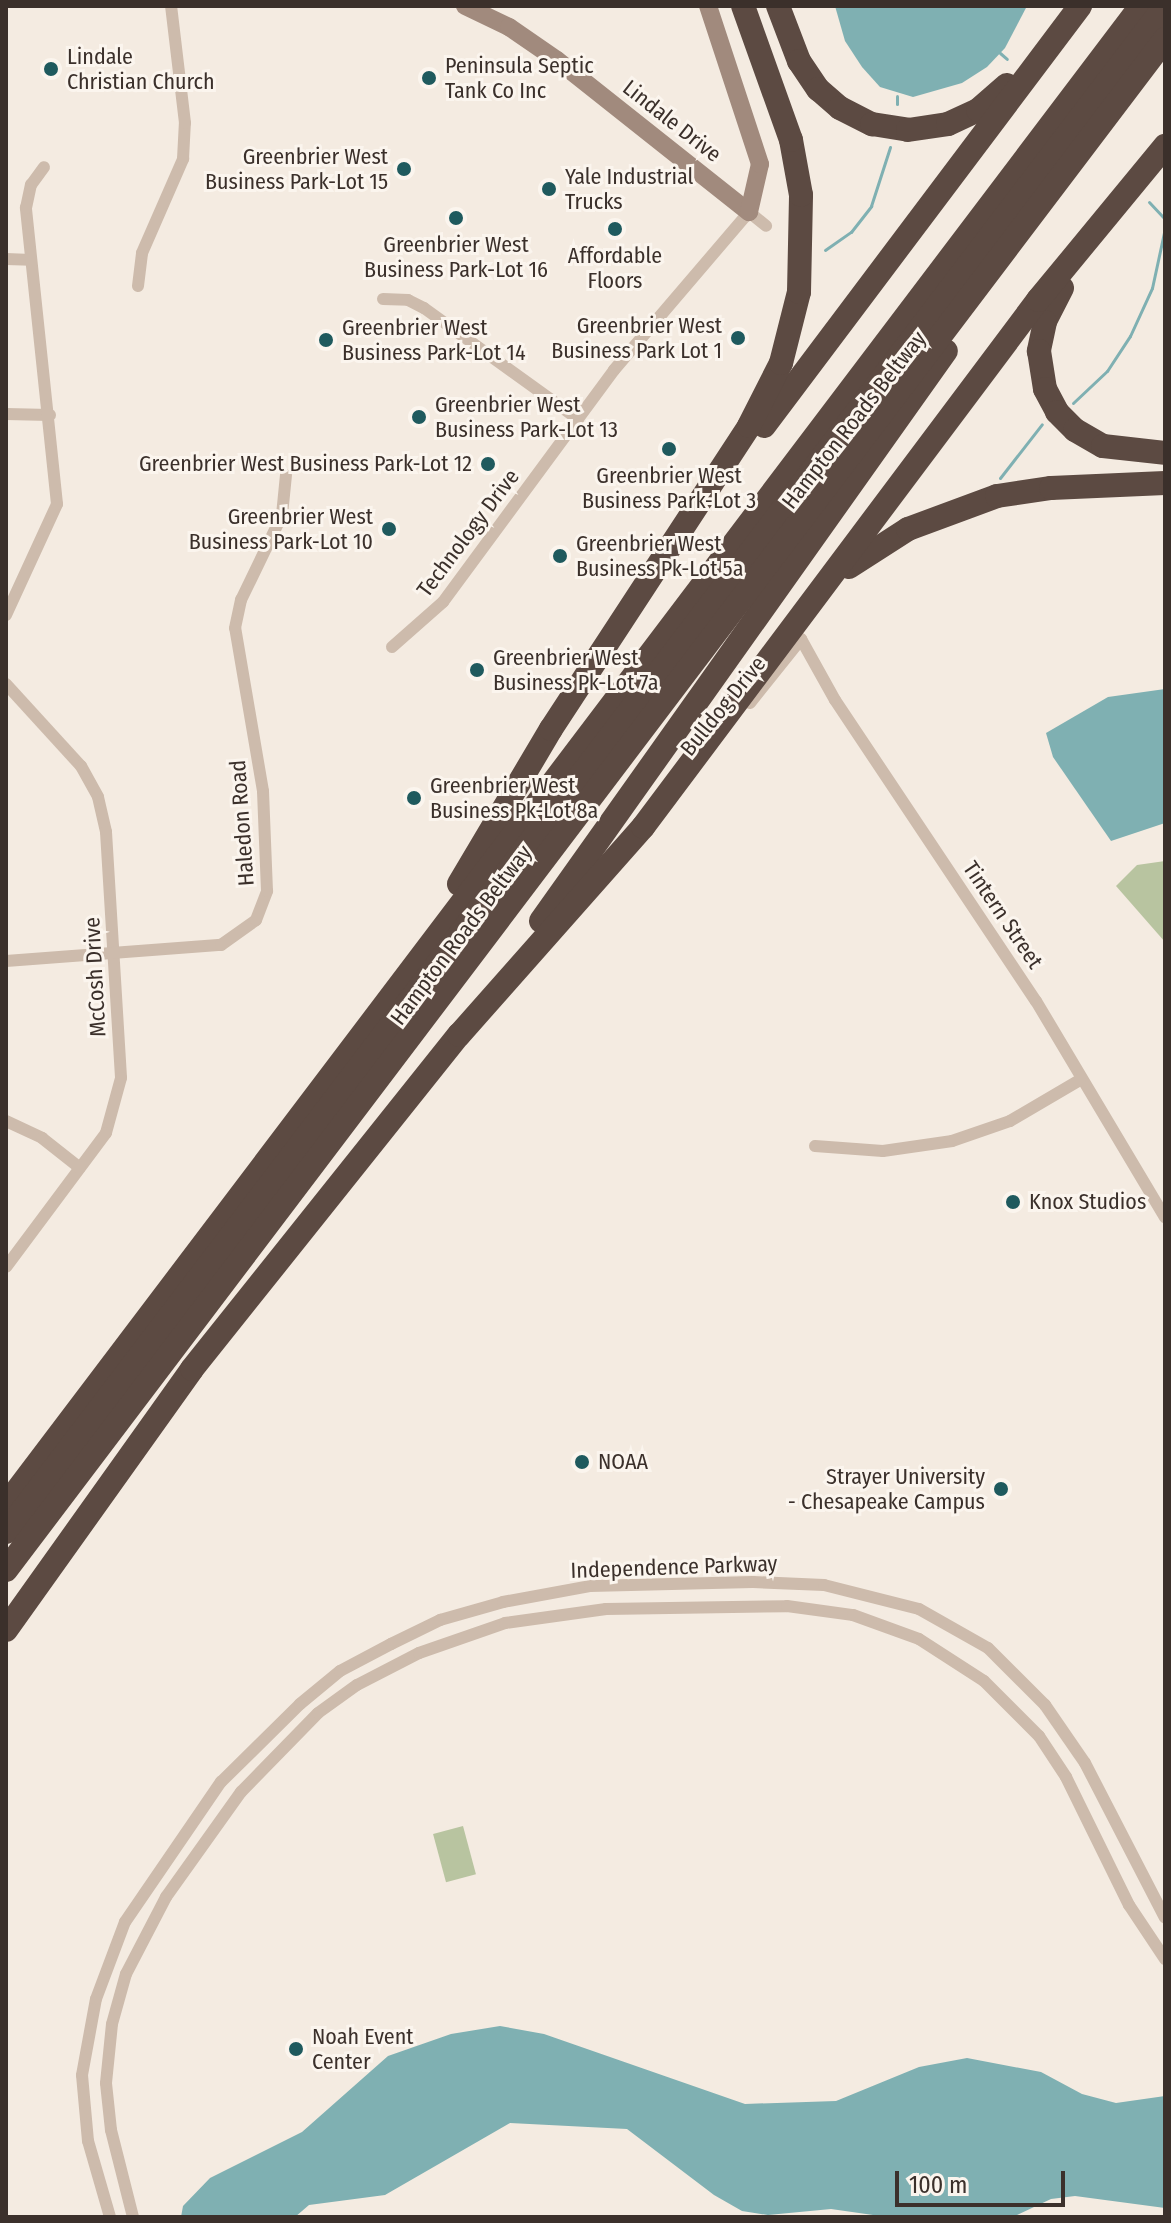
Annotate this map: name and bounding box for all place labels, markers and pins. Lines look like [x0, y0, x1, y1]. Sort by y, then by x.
place label: Lindale Christian Church [67, 43, 215, 94]
place label: Peninsula Septic Tank Co Inc [445, 52, 594, 104]
marker: Lindale Christian Church [42, 60, 60, 78]
marker: Peninsula Septic Tank Co Inc [420, 69, 438, 87]
place label: Greenbrier West Business Park-Lot 15 [205, 143, 388, 194]
marker: Greenbrier West Business Park-Lot 15 [395, 160, 413, 178]
place label: Yale Industrial Trucks [565, 163, 693, 214]
marker: Yale Industrial Trucks [540, 180, 558, 198]
marker: Greenbrier West Business Park-Lot 16 [447, 209, 465, 227]
marker: Affordable Floors [606, 220, 624, 238]
place label: Greenbrier West Business Park-Lot 16 [364, 231, 548, 282]
place label: Affordable Floors [568, 242, 662, 294]
place label: Greenbrier West Business Park Lot 1 [551, 312, 722, 364]
place label: Greenbrier West Business Park-Lot 14 [342, 314, 526, 366]
marker: Greenbrier West Business Park Lot 1 [729, 329, 747, 347]
marker: Greenbrier West Business Park-Lot 14 [317, 331, 335, 349]
place label: Greenbrier West Business Park-Lot 13 [435, 391, 618, 442]
marker: Greenbrier West Business Park-Lot 13 [410, 408, 428, 426]
marker: Greenbrier West Business Park-Lot 3 [660, 440, 678, 458]
place label: Greenbrier West Business Park-Lot 12 [139, 451, 472, 477]
marker: Greenbrier West Business Park-Lot 12 [479, 455, 497, 473]
place label: Greenbrier West Business Park-Lot 3 [582, 462, 756, 514]
place label: Greenbrier West Business Park-Lot 10 [189, 503, 373, 554]
marker: Greenbrier West Business Park-Lot 10 [380, 520, 398, 538]
place label: Greenbrier West Business Pk-Lot 5a [576, 530, 743, 582]
marker: Greenbrier West Business Pk-Lot 5a [551, 547, 569, 565]
place label: Greenbrier West Business Pk-Lot 7a [493, 644, 659, 696]
marker: Greenbrier West Business Pk-Lot 7a [468, 661, 486, 679]
place label: Greenbrier West Business Pk-Lot 8a [430, 772, 598, 824]
marker: Greenbrier West Business Pk-Lot 8a [405, 789, 423, 807]
place label: Knox Studios [1029, 1189, 1146, 1215]
marker: Knox Studios [1004, 1193, 1022, 1211]
place label: NOAA [598, 1449, 648, 1475]
marker: NOAA [573, 1453, 591, 1471]
place label: Strayer University - Chesapeake Campus [788, 1463, 985, 1514]
marker: Strayer University - Chesapeake Campus [992, 1480, 1010, 1498]
place label: Noah Event Center [312, 2023, 414, 2074]
marker: Noah Event Center [287, 2040, 305, 2058]

